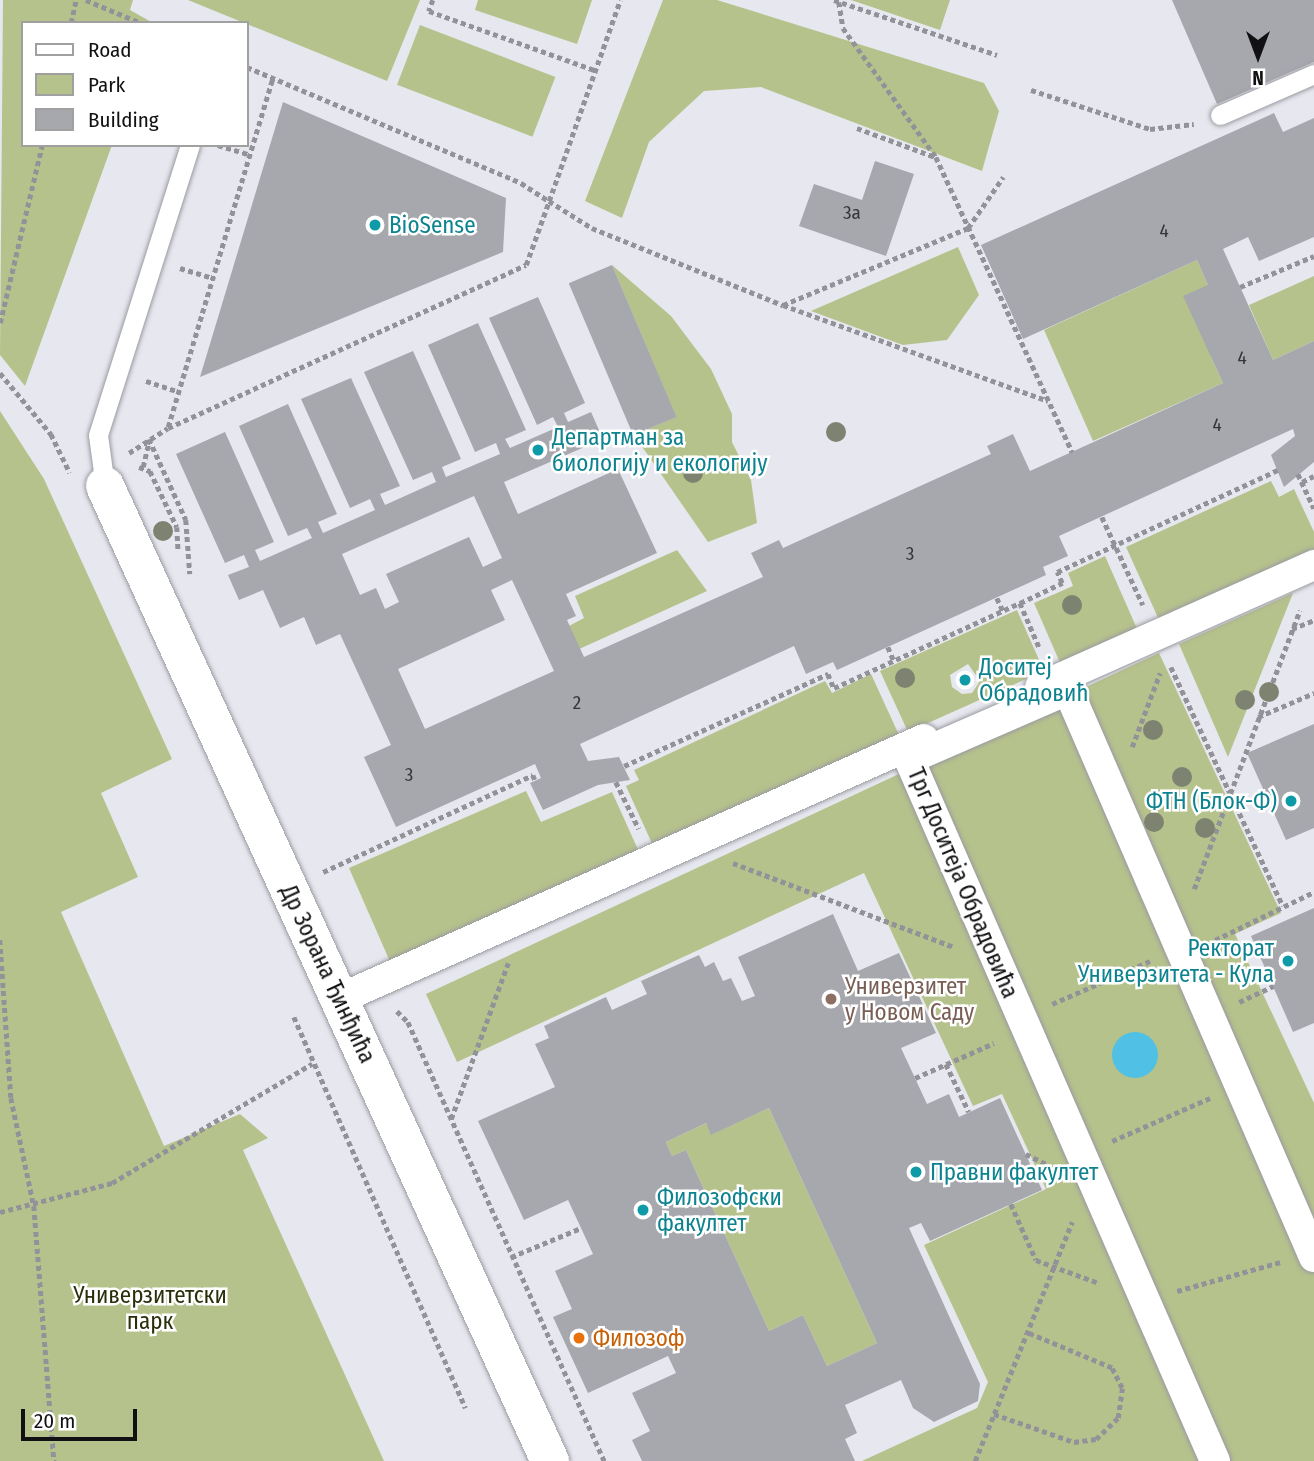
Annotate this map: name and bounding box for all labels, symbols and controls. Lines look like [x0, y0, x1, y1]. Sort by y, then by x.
legend [21, 21, 248, 147]
north arrow [1223, 21, 1293, 91]
text: Road [88, 37, 132, 63]
text: N [1252, 66, 1264, 89]
text: Park [88, 72, 125, 98]
text: Building [88, 107, 159, 133]
house number: 3a [843, 202, 861, 224]
place label: BioSense [389, 211, 476, 239]
marker: BioSense [367, 217, 383, 233]
house number: 4 [1159, 220, 1169, 242]
house number: 4 [1237, 347, 1247, 369]
house number: 4 [1212, 414, 1222, 436]
place label: Департман за биологију и екологију [552, 423, 768, 477]
marker: Департман за биологију и екологију [530, 442, 546, 458]
house number: 3 [906, 543, 914, 565]
place label: Доситеј Обрадовић [979, 653, 1088, 707]
marker: Доситеј Обрадовић [957, 672, 973, 688]
house number: 2 [573, 692, 581, 714]
house number: 3 [405, 764, 413, 786]
street label: Трг Доситеја Обрадовића [902, 764, 1024, 1002]
place label: ФТН (Блок-Ф) [1146, 787, 1277, 815]
marker: ФТН (Блок-Ф) [1283, 793, 1299, 809]
street label: Др Зорана Ђинђића [275, 881, 381, 1067]
place label: Ректорат Универзитета - Кула [1078, 934, 1274, 988]
marker: Ректорат Универзитета - Кула [1280, 953, 1296, 969]
place label: Универзитет у Новом Саду [845, 972, 974, 1026]
marker: Универзитет у Новом Саду [823, 991, 839, 1007]
place label: Правни факултет [930, 1158, 1098, 1186]
marker: Правни факултет [908, 1164, 924, 1180]
place label: Филозофски факултет [657, 1183, 782, 1237]
marker: Филозофски факултет [635, 1202, 651, 1218]
park label: Универзитетски парк [73, 1281, 227, 1335]
place label: Филозоф [593, 1324, 685, 1352]
marker: Филозоф [571, 1330, 587, 1346]
scale bar [24, 1394, 140, 1438]
text: 20 m [34, 1408, 75, 1434]

